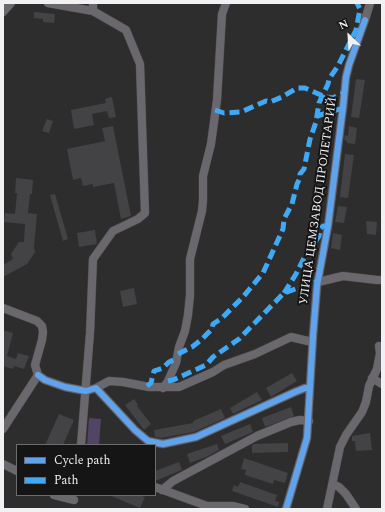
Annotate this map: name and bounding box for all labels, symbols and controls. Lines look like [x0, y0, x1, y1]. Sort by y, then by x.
text: N [336, 15, 351, 34]
north arrow [329, 16, 369, 56]
street label: УЛИЦА ЦЕМЗАВОД ПРОЛЕТАРИЙ [297, 96, 341, 306]
legend [16, 444, 156, 496]
text: Cycle path [54, 451, 111, 470]
text: Path [54, 471, 79, 490]

